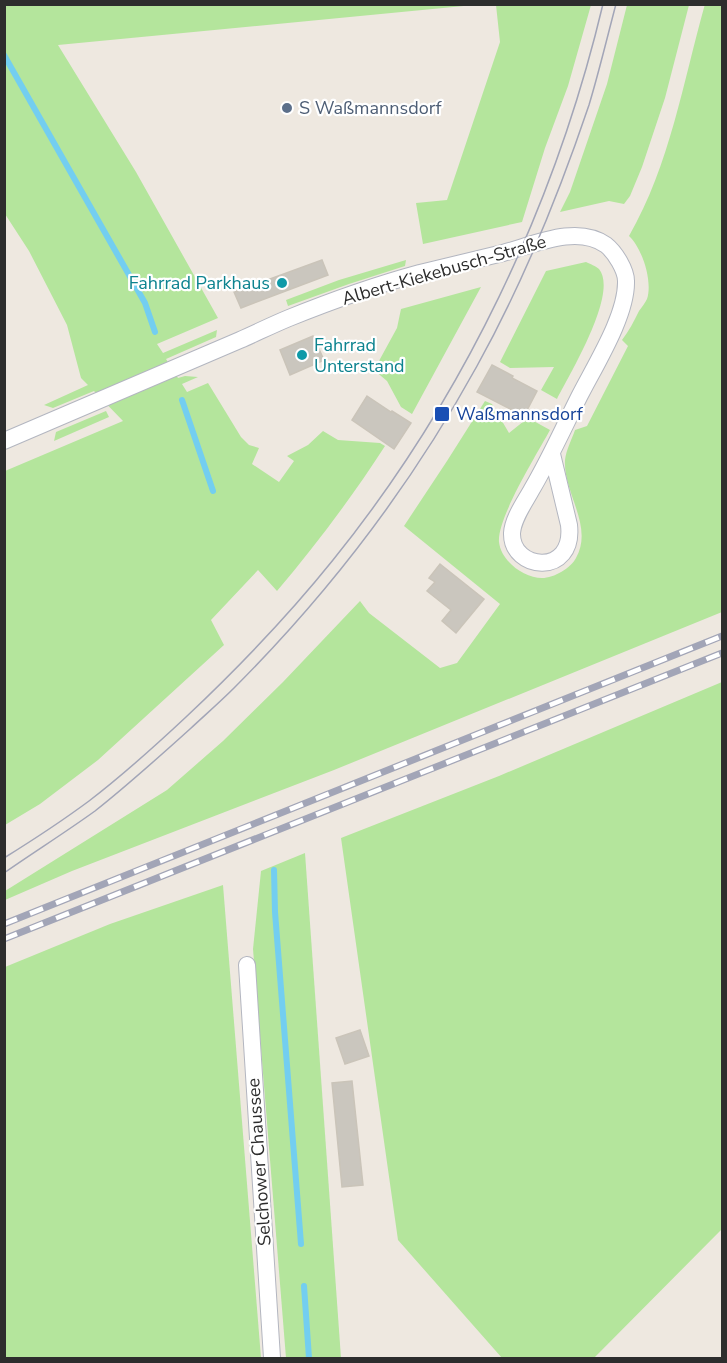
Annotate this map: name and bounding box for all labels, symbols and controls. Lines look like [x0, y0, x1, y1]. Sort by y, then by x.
place label: S Waßmannsdorf [299, 96, 443, 120]
marker: S Waßmannsdorf [280, 101, 294, 115]
street label: Albert-Kiekebusch-Straße [339, 229, 549, 311]
place label: Fahrrad Parkhaus [129, 271, 270, 295]
marker: Fahrrad Parkhaus [275, 276, 289, 290]
place label: Fahrrad Unterstand [314, 333, 405, 378]
marker: Fahrrad Unterstand [295, 348, 309, 362]
place label: Waßmannsdorf [456, 402, 584, 426]
marker: Waßmannsdorf [433, 405, 451, 423]
street label: Selchower Chaussee [241, 1077, 277, 1247]

